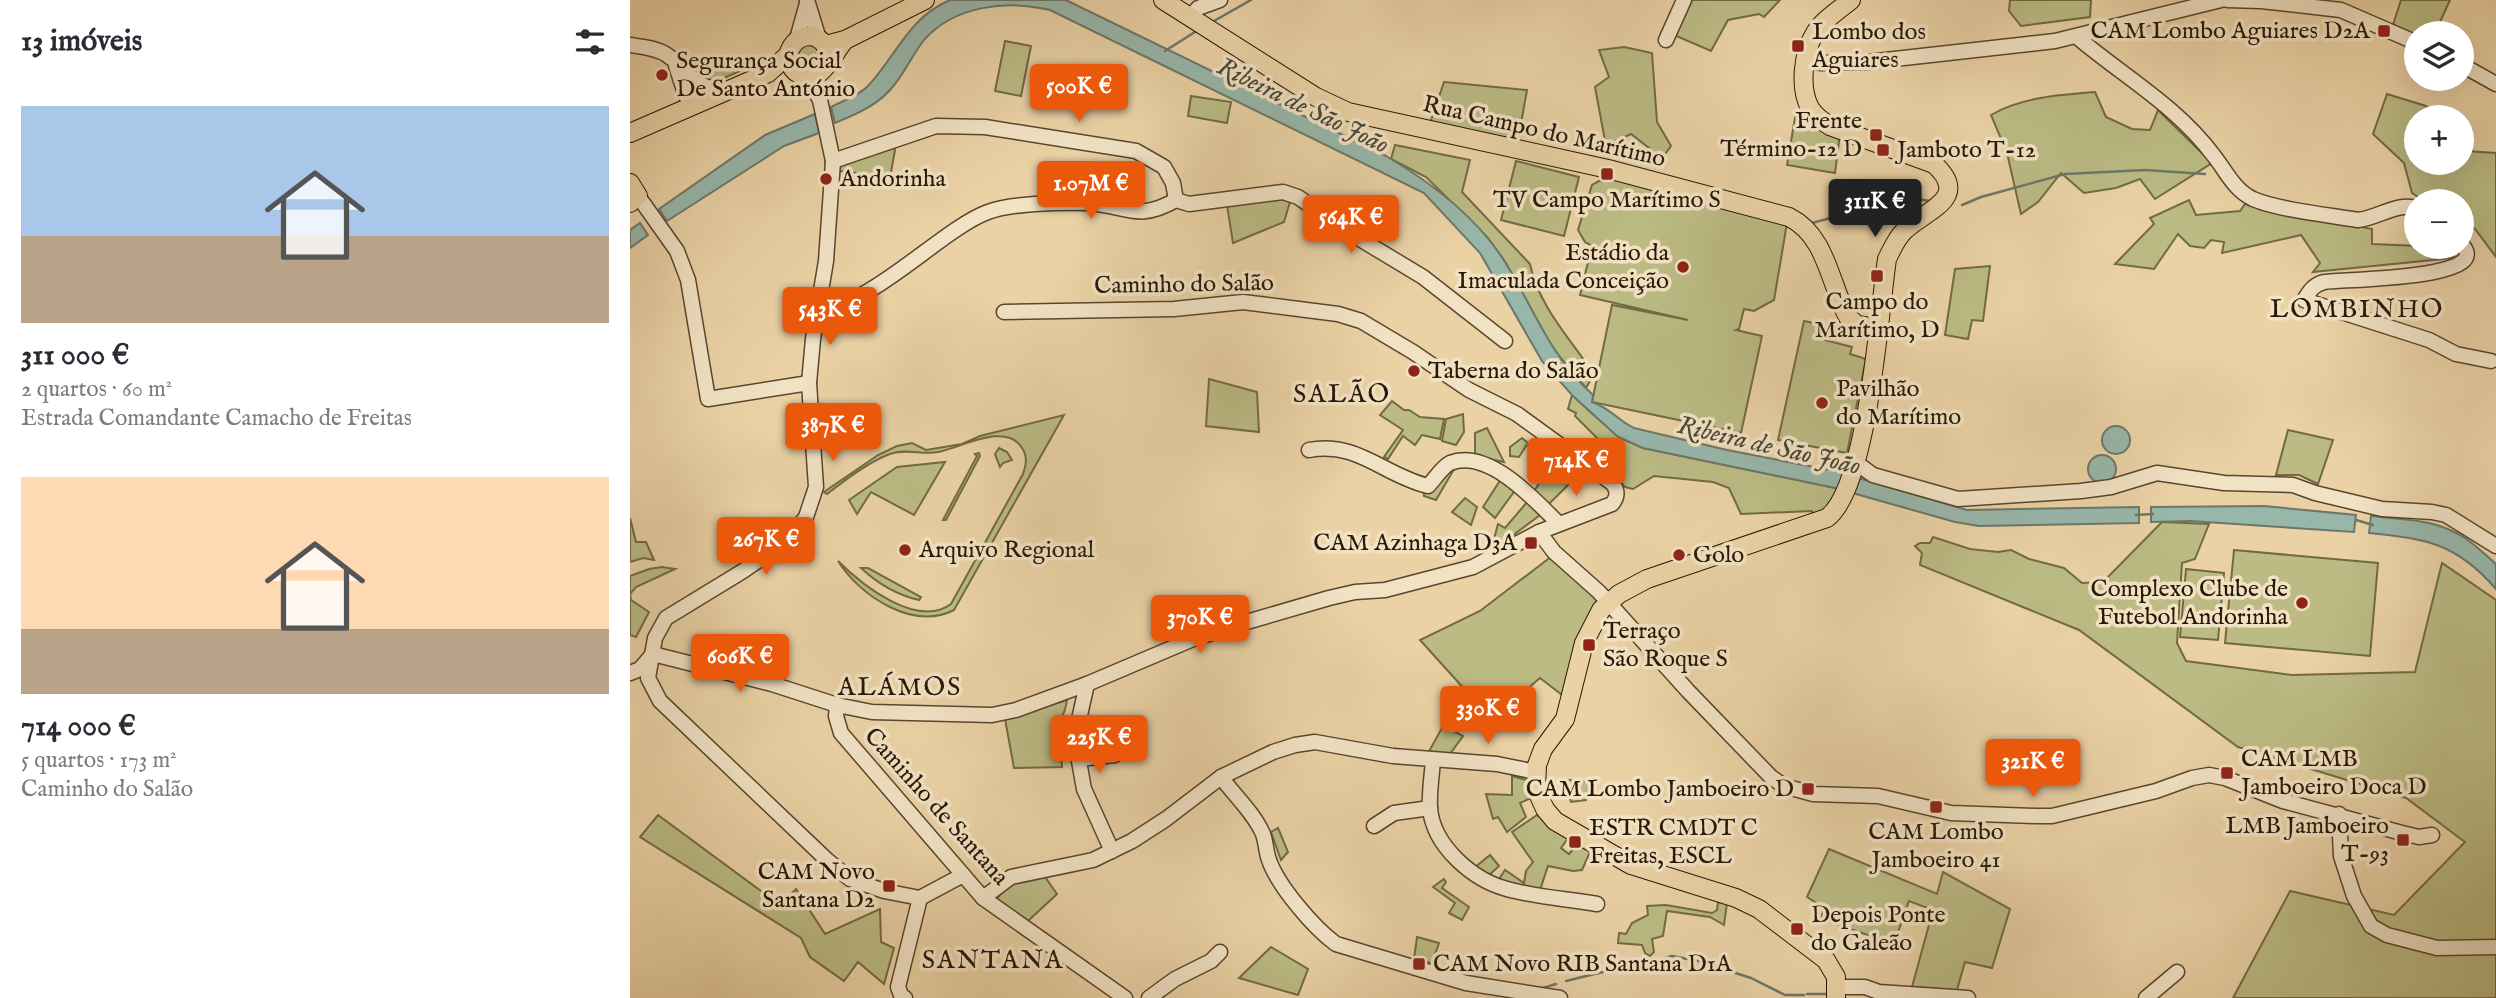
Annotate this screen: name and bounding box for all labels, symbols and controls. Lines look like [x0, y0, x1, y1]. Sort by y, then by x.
place label: CAM Lombo Aguiares D2A [2091, 16, 2371, 47]
place label: Lombo dos Aguiares [1811, 17, 1926, 76]
map controls [2404, 21, 2474, 259]
button: layers [2404, 21, 2474, 91]
text: 13 imóveis [21, 23, 142, 61]
icon: filters [571, 23, 609, 61]
marker: CAM Lombo Aguiares D2A [2376, 23, 2392, 39]
marker: Lombo dos Aguiares [1790, 38, 1806, 54]
place label: Segurança Social De Santo António [676, 46, 855, 105]
water label: Ribeira de São João [1212, 50, 1394, 162]
pin: 500K € [1022, 64, 1136, 124]
marker: Segurança Social De Santo António [654, 67, 670, 83]
text: 500K € [1046, 72, 1112, 101]
street label: Rua Campo do Marítimo [1419, 89, 1669, 175]
button: + [2404, 105, 2474, 175]
place label: Frente Término-12 D [1720, 106, 1862, 165]
marker: Frente Término-12 D [1868, 127, 1884, 143]
place label: Jamboto T-12 [1894, 135, 2036, 166]
marker: Jamboto T-12 [1875, 142, 1891, 158]
icon: home [252, 152, 378, 278]
pin: 1.07M € [1026, 162, 1156, 221]
place label: Andorinha [839, 164, 946, 195]
marker: TV Campo Marítimo S [1599, 166, 1615, 182]
text: 1.07M € [1053, 169, 1129, 198]
marker: Andorinha [818, 171, 834, 187]
pin: 311K € [1818, 180, 1932, 239]
place label: TV Campo Marítimo S [1493, 185, 1721, 216]
text: 311K € [1845, 187, 1905, 216]
button: − [2404, 189, 2474, 259]
pin: 564K € [1294, 196, 1408, 255]
text: 564K € [1319, 203, 1383, 232]
place label: Estádio da Imaculada Conceição [1458, 238, 1670, 297]
marker: Estádio da Imaculada Conceição [1675, 259, 1691, 275]
street label: Caminho do Salão [1094, 268, 1274, 302]
marker: Campo do Marítimo, D [1869, 268, 1885, 284]
place label: Campo do Marítimo, D [1814, 287, 1940, 346]
pin: 543K € [773, 288, 887, 347]
district label: LOMBINHO [2270, 293, 2444, 326]
text: 543K € [798, 295, 862, 324]
text: 311 000 € [21, 337, 129, 375]
place label: Taberna do Salão [1428, 356, 1599, 387]
marker: Taberna do Salão [1406, 363, 1422, 379]
place label: Pavilhão do Marítimo [1836, 374, 1961, 433]
text: 2 quartos · 60 m² [21, 375, 172, 404]
district label: SALÃO [1293, 378, 1391, 411]
marker: Pavilhão do Marítimo [1814, 395, 1830, 411]
text: Estrada Comandante Camacho de Freitas [21, 404, 412, 433]
pin: 387K € [776, 404, 890, 463]
water label: Ribeira de São João [1674, 409, 1864, 483]
text: 387K € [801, 411, 865, 440]
pin: 714K € [1519, 438, 1633, 498]
text: 714K € [1543, 446, 1609, 475]
pin: 267K € [709, 518, 823, 577]
icon: home [252, 523, 378, 649]
text: 267K € [733, 525, 799, 554]
place label: CAM Azinhaga D3A [1313, 528, 1518, 559]
place label: Arquivo Regional [918, 535, 1095, 566]
marker: CAM Azinhaga D3A [1523, 535, 1539, 551]
place label: Golo [1693, 540, 1744, 571]
marker: Arquivo Regional [897, 542, 913, 558]
marker: Golo [1671, 547, 1687, 563]
place label: Complexo Clube de Futebol Andorinha [2090, 574, 2289, 633]
marker: Complexo Clube de Futebol Andorinha [2294, 595, 2310, 611]
pin: 370K € [1143, 596, 1257, 655]
text: 370K € [1167, 603, 1233, 632]
place label: Terraço São Roque S [1603, 616, 1728, 675]
pin: 606K € [683, 634, 797, 694]
marker: Terraço São Roque S [1581, 637, 1597, 653]
text: 606K € [707, 642, 773, 671]
district label: ALÁMOS [837, 671, 962, 704]
pin: 330K € [1431, 686, 1545, 746]
text: 330K € [1456, 694, 1520, 723]
text: 714 000 € [21, 708, 136, 746]
pin: 225K € [1042, 716, 1156, 775]
street label: Caminho de Santana [857, 721, 1016, 893]
text: 225K € [1067, 723, 1131, 752]
pin: 321K € [1976, 740, 2090, 799]
place label: CAM LMB Jamboeiro Doca D [2238, 744, 2427, 803]
text: 5 quartos · 173 m² [21, 746, 177, 775]
text: 321K € [2001, 747, 2065, 776]
marker: CAM LMB Jamboeiro Doca D [2219, 765, 2235, 781]
place label: CAM Lombo Jamboeiro D [1526, 774, 1794, 805]
text: Caminho do Salão [21, 775, 193, 804]
marker: CAM Lombo Jamboeiro D [1800, 781, 1816, 797]
marker: CAM Lombo Jamboeiro 41 [1928, 799, 1944, 815]
place label: LMB Jamboeiro T-93 [2225, 811, 2389, 870]
place label: ESTR CMDT C Freitas, ESCL [1589, 813, 1758, 872]
place label: CAM Lombo Jamboeiro 41 [1868, 817, 2004, 876]
marker: LMB Jamboeiro T-93 [2395, 832, 2411, 848]
marker: ESTR CMDT C Freitas, ESCL [1567, 834, 1583, 850]
place label: CAM Novo Santana D2 [758, 857, 875, 916]
marker: CAM Novo Santana D2 [881, 878, 897, 894]
place label: Depois Ponte do Galeão [1811, 900, 1945, 959]
marker: Depois Ponte do Galeão [1789, 921, 1805, 937]
district label: SANTANA [922, 944, 1064, 977]
place label: CAM Novo RIB Santana D1A [1433, 949, 1733, 980]
marker: CAM Novo RIB Santana D1A [1411, 956, 1427, 972]

